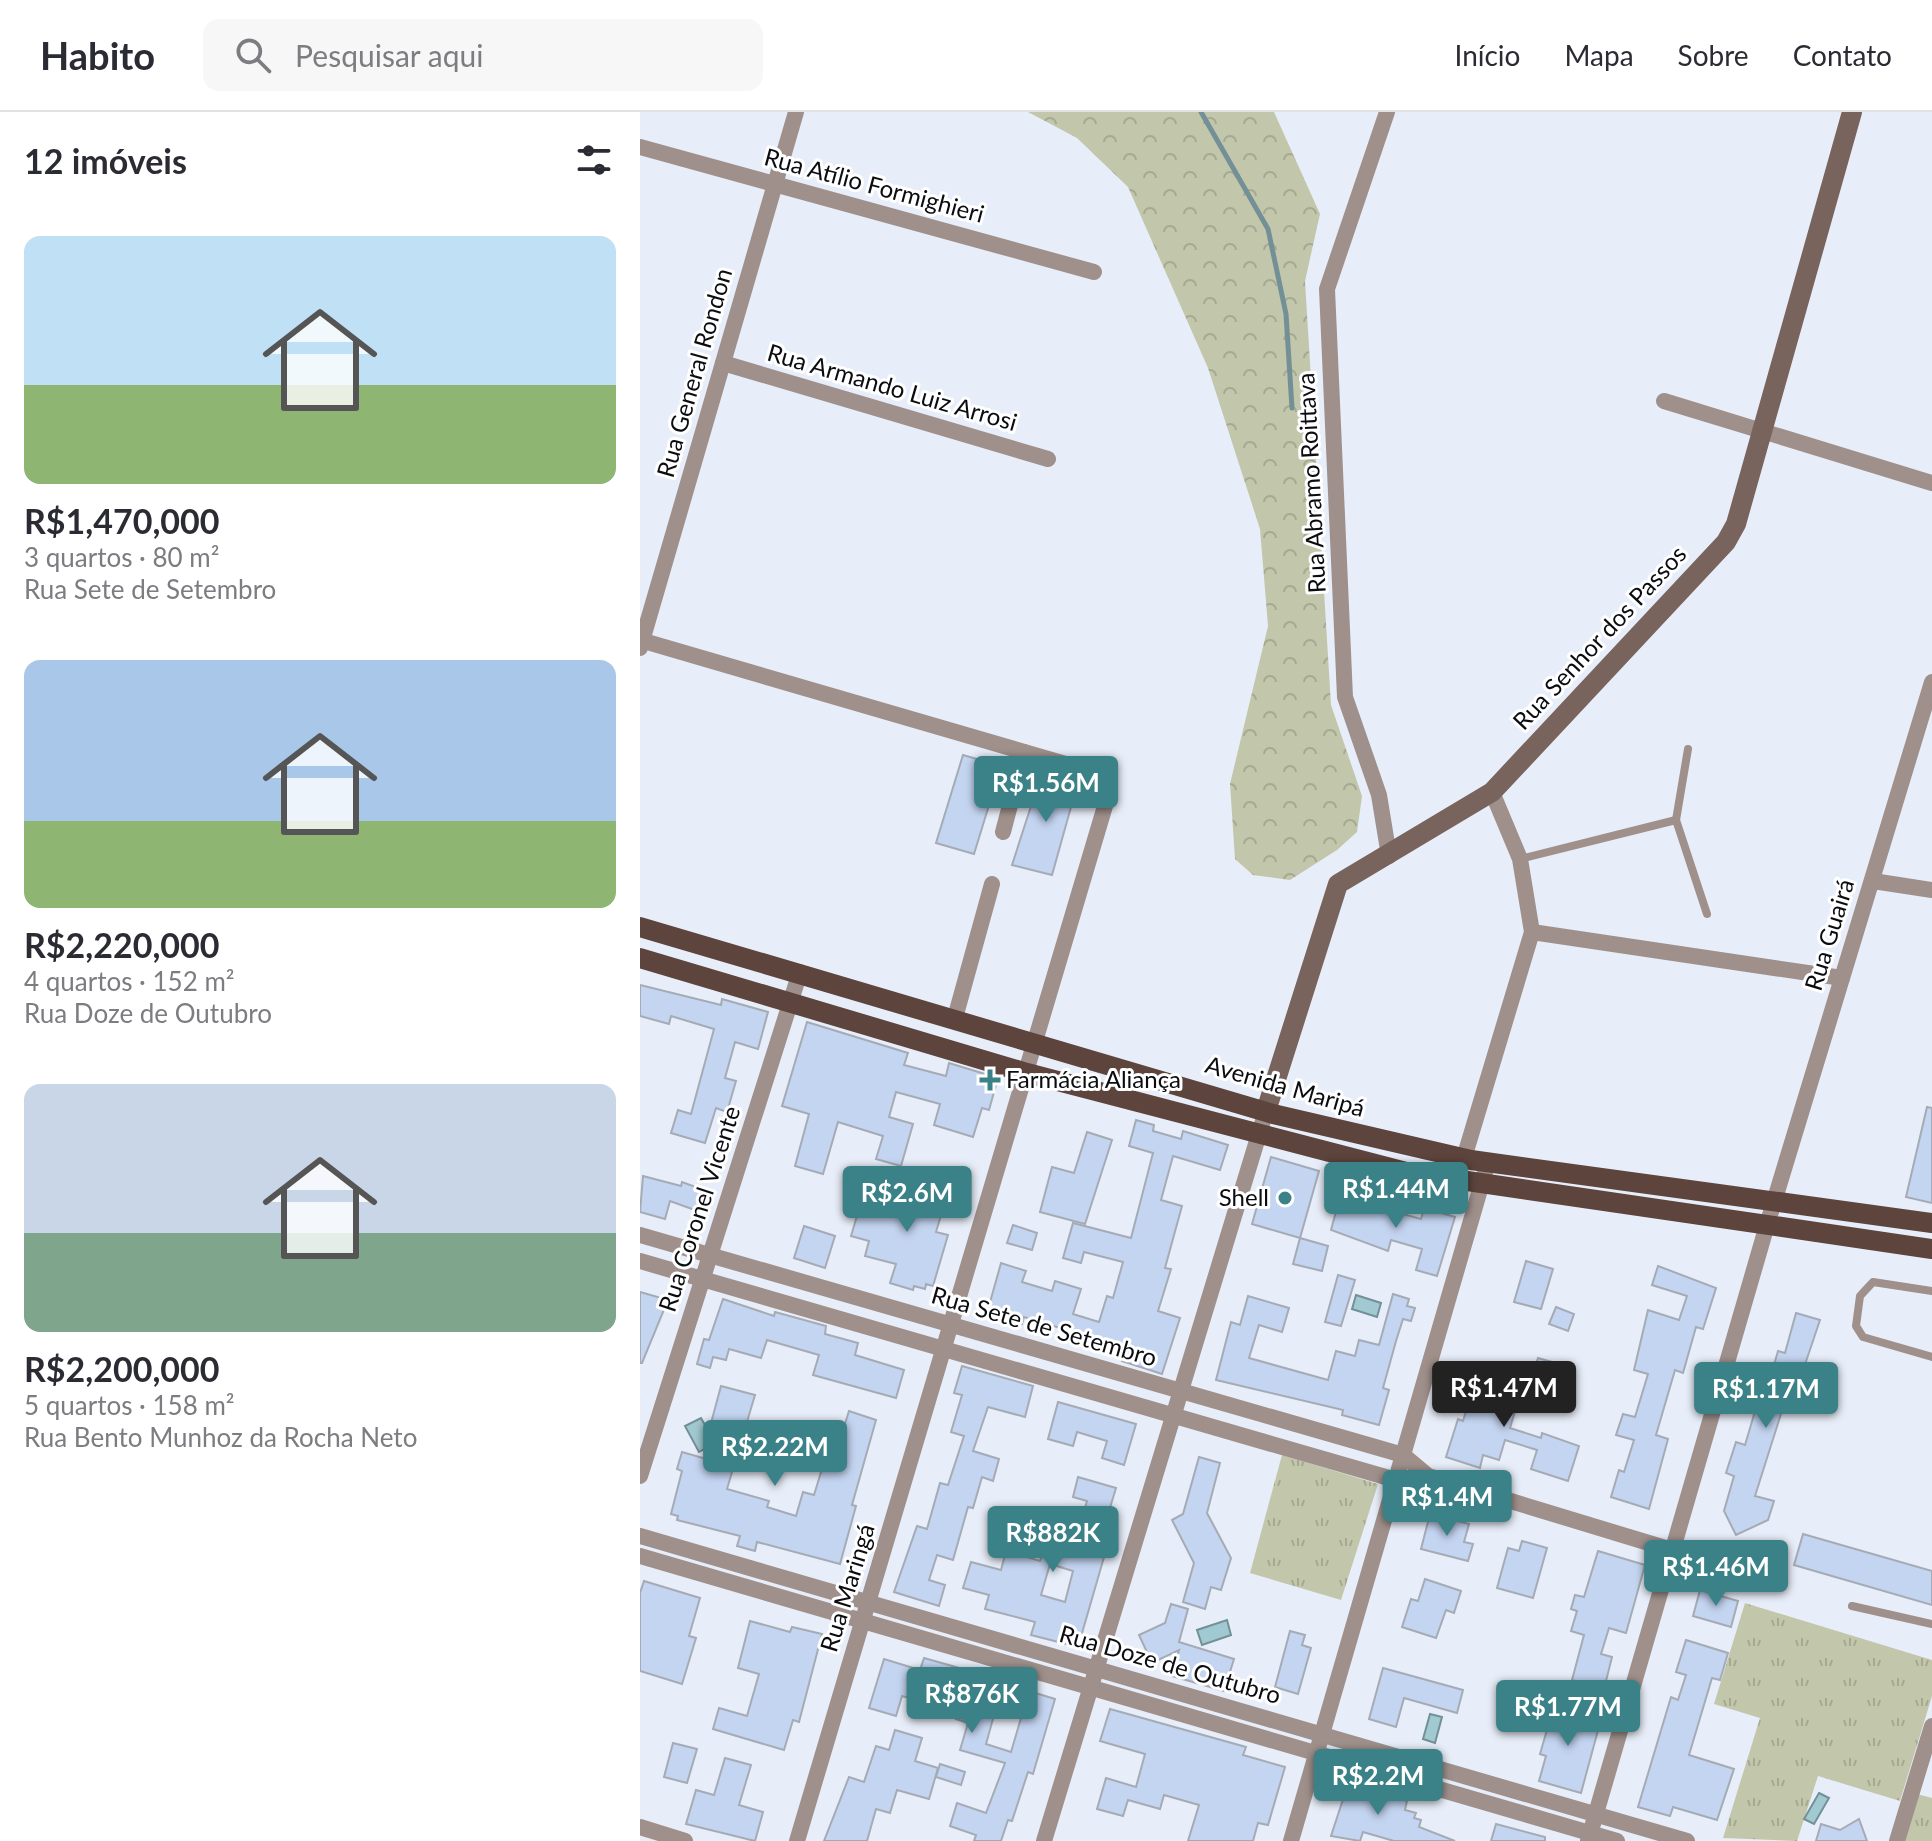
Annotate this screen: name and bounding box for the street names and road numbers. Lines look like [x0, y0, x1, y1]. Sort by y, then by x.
street label: Rua Atílio Formighieri [761, 141, 987, 228]
street label: Rua General Rondon [650, 265, 737, 480]
street label: Rua Armando Luiz Arrosi [764, 337, 1021, 436]
street label: Rua Abramo Roittava [1290, 372, 1331, 594]
street label: Rua Senhor dos Passos [1506, 539, 1692, 735]
street label: Rua Guairá [1798, 875, 1859, 994]
street label: Avenida Maripá [1202, 1049, 1368, 1122]
street label: Rua Coronel Vicente [652, 1102, 746, 1315]
street label: Rua Sete de Setembro [928, 1280, 1160, 1372]
street label: Rua Maringá [813, 1520, 880, 1655]
street label: Rua Doze de Outubro [1056, 1618, 1284, 1709]

